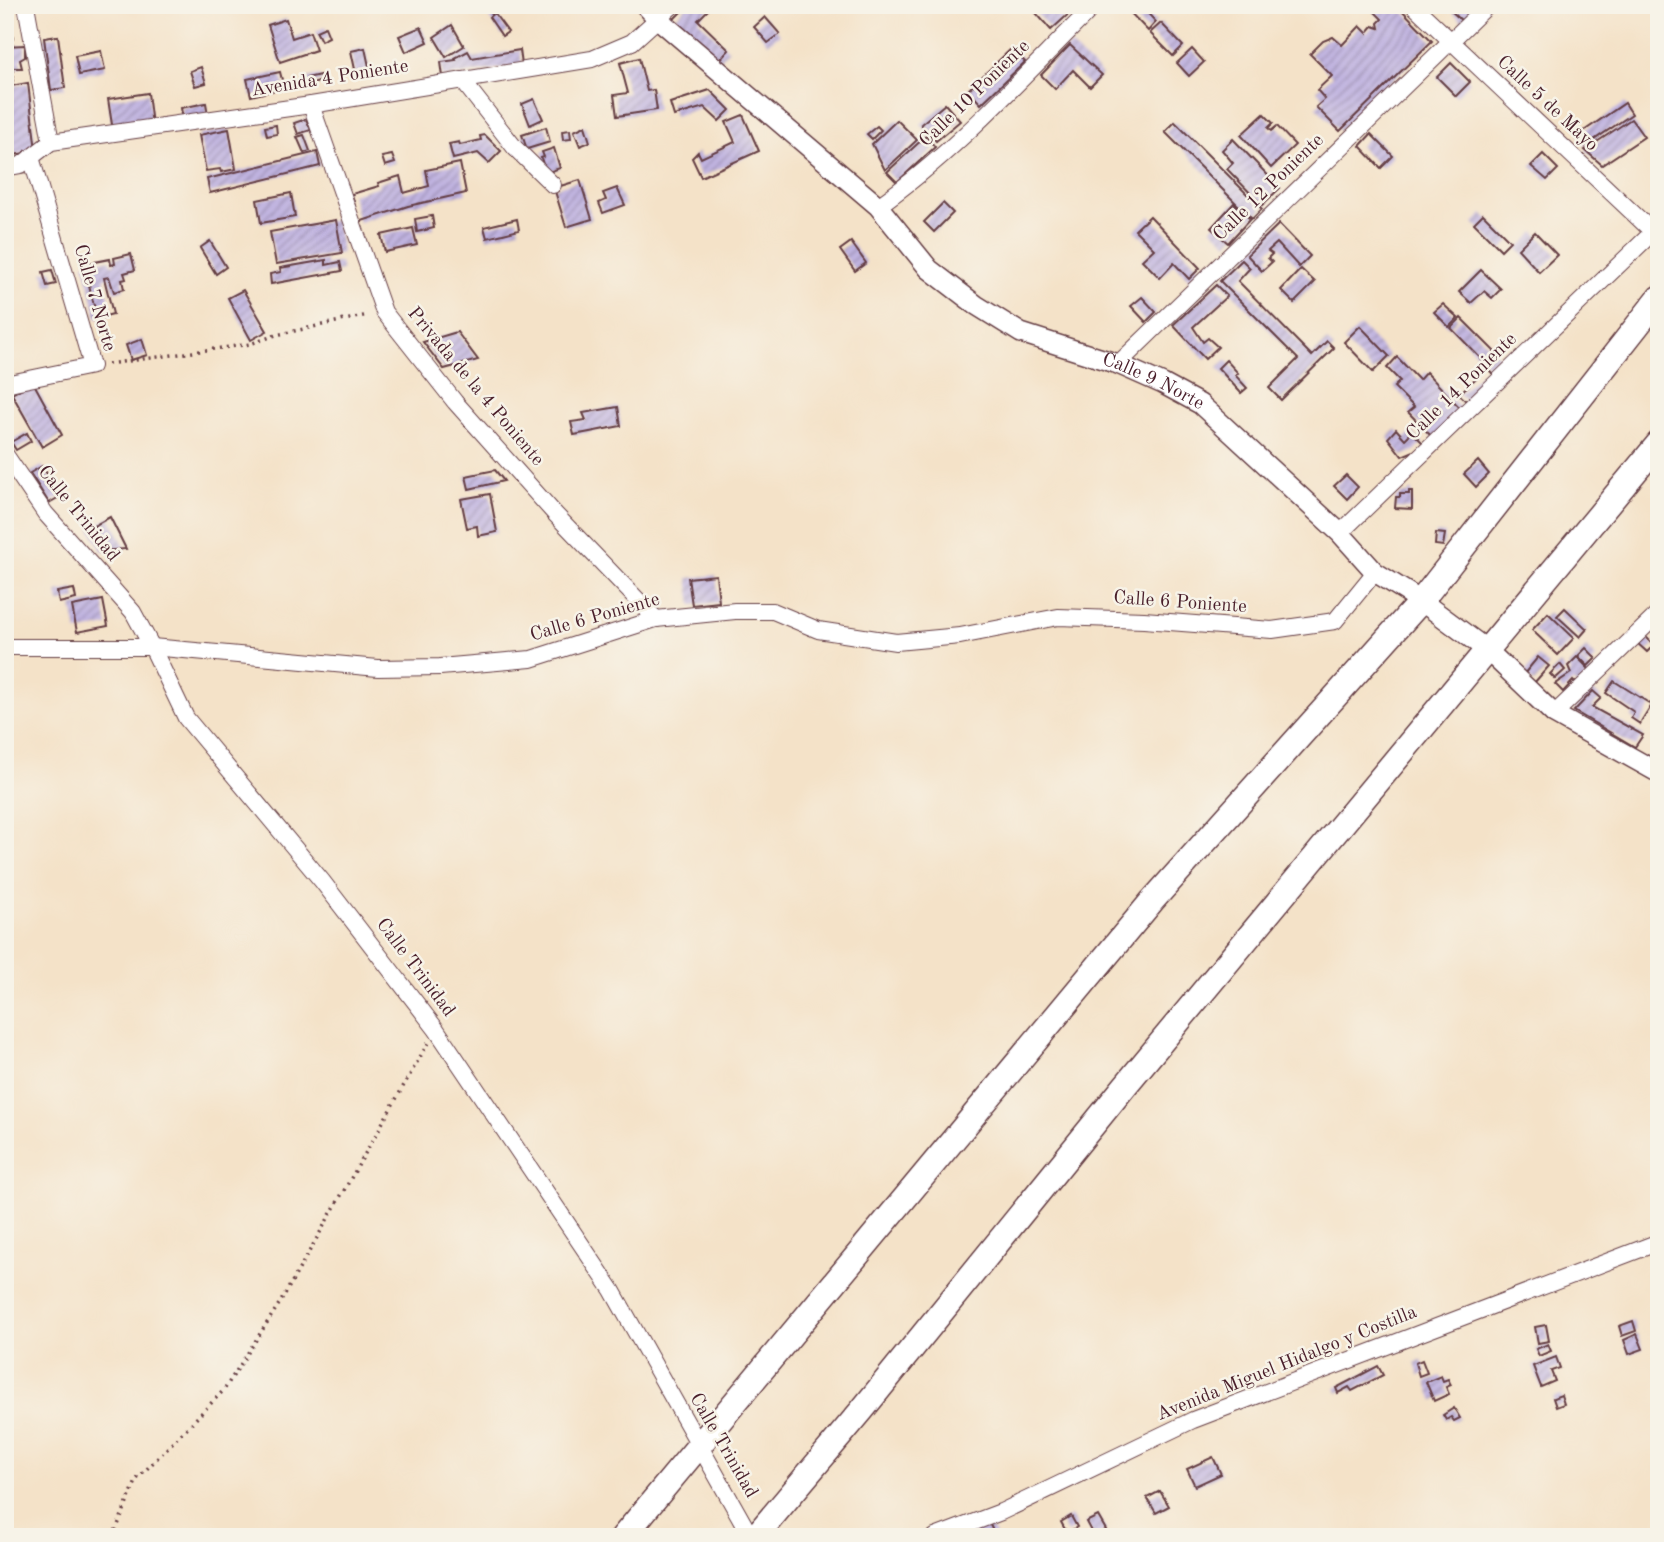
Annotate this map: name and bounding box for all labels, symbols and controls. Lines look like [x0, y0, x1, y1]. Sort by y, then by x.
street label: Calle 10 Poniente [916, 37, 1034, 151]
street label: Calle 5 de Mayo [1493, 53, 1601, 155]
street label: Avenida 4 Poniente [250, 57, 410, 101]
street label: Calle 12 Poniente [1210, 131, 1328, 245]
street label: Calle 7 Norte [70, 243, 118, 353]
street label: Privada de la 4 Poniente [403, 304, 547, 470]
street label: Calle 14 Poniente [1403, 330, 1521, 444]
street label: Calle 9 Norte [1100, 350, 1207, 414]
street label: Calle Trinidad [34, 462, 122, 566]
street label: Calle 6 Poniente [1113, 589, 1247, 617]
street label: Calle 6 Poniente [528, 590, 662, 646]
street label: Calle Trinidad [372, 915, 458, 1021]
street label: Avenida Miguel Hidalgo y Costilla [1154, 1303, 1420, 1425]
street label: Calle Trinidad [685, 1390, 761, 1502]

